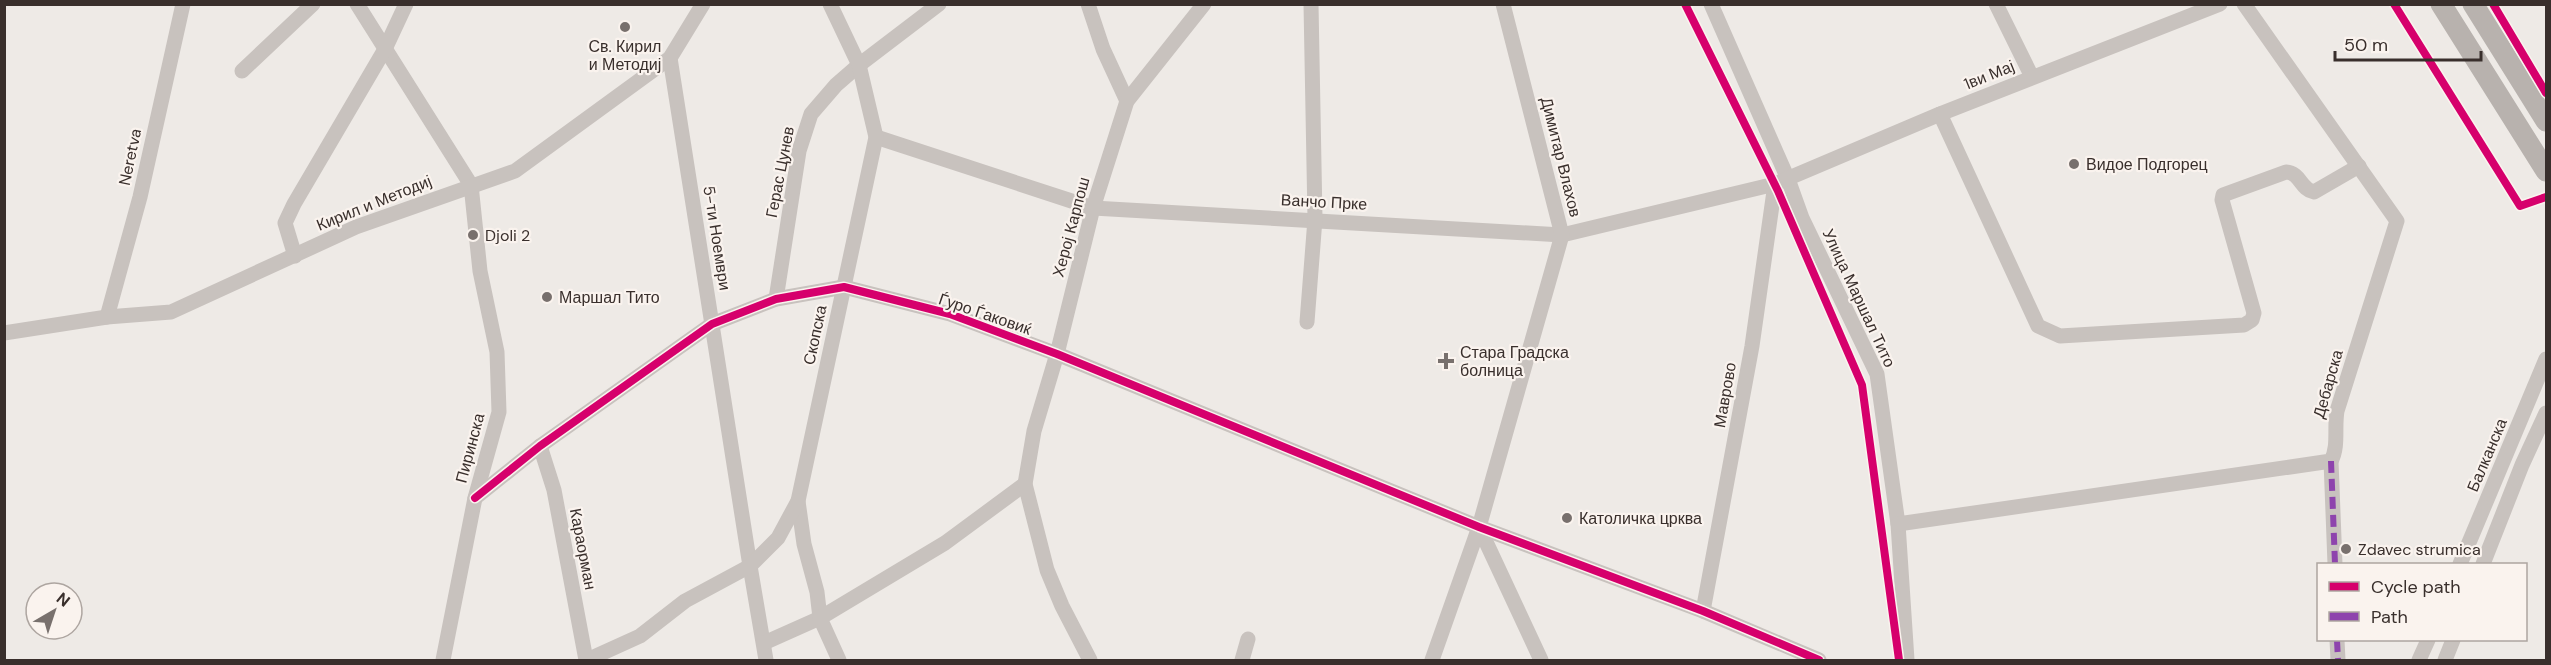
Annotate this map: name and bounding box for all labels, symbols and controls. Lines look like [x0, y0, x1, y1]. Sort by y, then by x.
marker: Св. Кирил и Методиј [618, 20, 632, 34]
scale bar [2335, 24, 2480, 62]
text: 50 m [2344, 33, 2388, 57]
place label: Св. Кирил и Методиј [589, 36, 661, 75]
street label: 1ви Мај [1961, 55, 2017, 95]
street label: Димитар Влахов [1536, 95, 1586, 219]
street label: Герас Цунев [761, 125, 799, 219]
street label: Neretva [114, 127, 146, 187]
place label: Видое Подгорец [2086, 154, 2208, 175]
marker: Видое Подгорец [2067, 157, 2081, 171]
street label: Кирил и Методиј [313, 170, 435, 236]
street label: Херој Карпош [1048, 175, 1094, 279]
street label: 5-ти Ноември [698, 184, 736, 292]
street label: Ванчо Прке [1280, 189, 1368, 215]
place label: Djoli 2 [485, 225, 530, 246]
street label: Улица Маршал Тито [1818, 225, 1900, 371]
marker: Djoli 2 [466, 228, 480, 242]
place label: Маршал Тито [559, 287, 660, 308]
street label: Ѓуро Ѓаковиќ [936, 288, 1035, 340]
marker: Маршал Тито [540, 290, 554, 304]
street label: Скопска [798, 303, 832, 367]
place label: Стара Градска болница [1460, 342, 1569, 381]
street label: Дебарска [2308, 347, 2348, 421]
marker: Стара Градска болница [1437, 352, 1455, 370]
street label: Маврово [1709, 361, 1741, 429]
street label: Пиринска [451, 411, 489, 485]
street label: Балканска [2462, 415, 2512, 495]
street label: Караорман [565, 506, 601, 592]
place label: Католичка црква [1579, 508, 1702, 529]
marker: Католичка црква [1560, 511, 1574, 525]
place label: Zdavec strumica [2358, 539, 2481, 560]
marker: Zdavec strumica [2339, 542, 2353, 556]
legend [2317, 563, 2527, 641]
text: Cycle path [2371, 575, 2461, 599]
north arrow [24, 581, 84, 641]
text: N [52, 588, 74, 612]
text: Path [2371, 605, 2408, 629]

